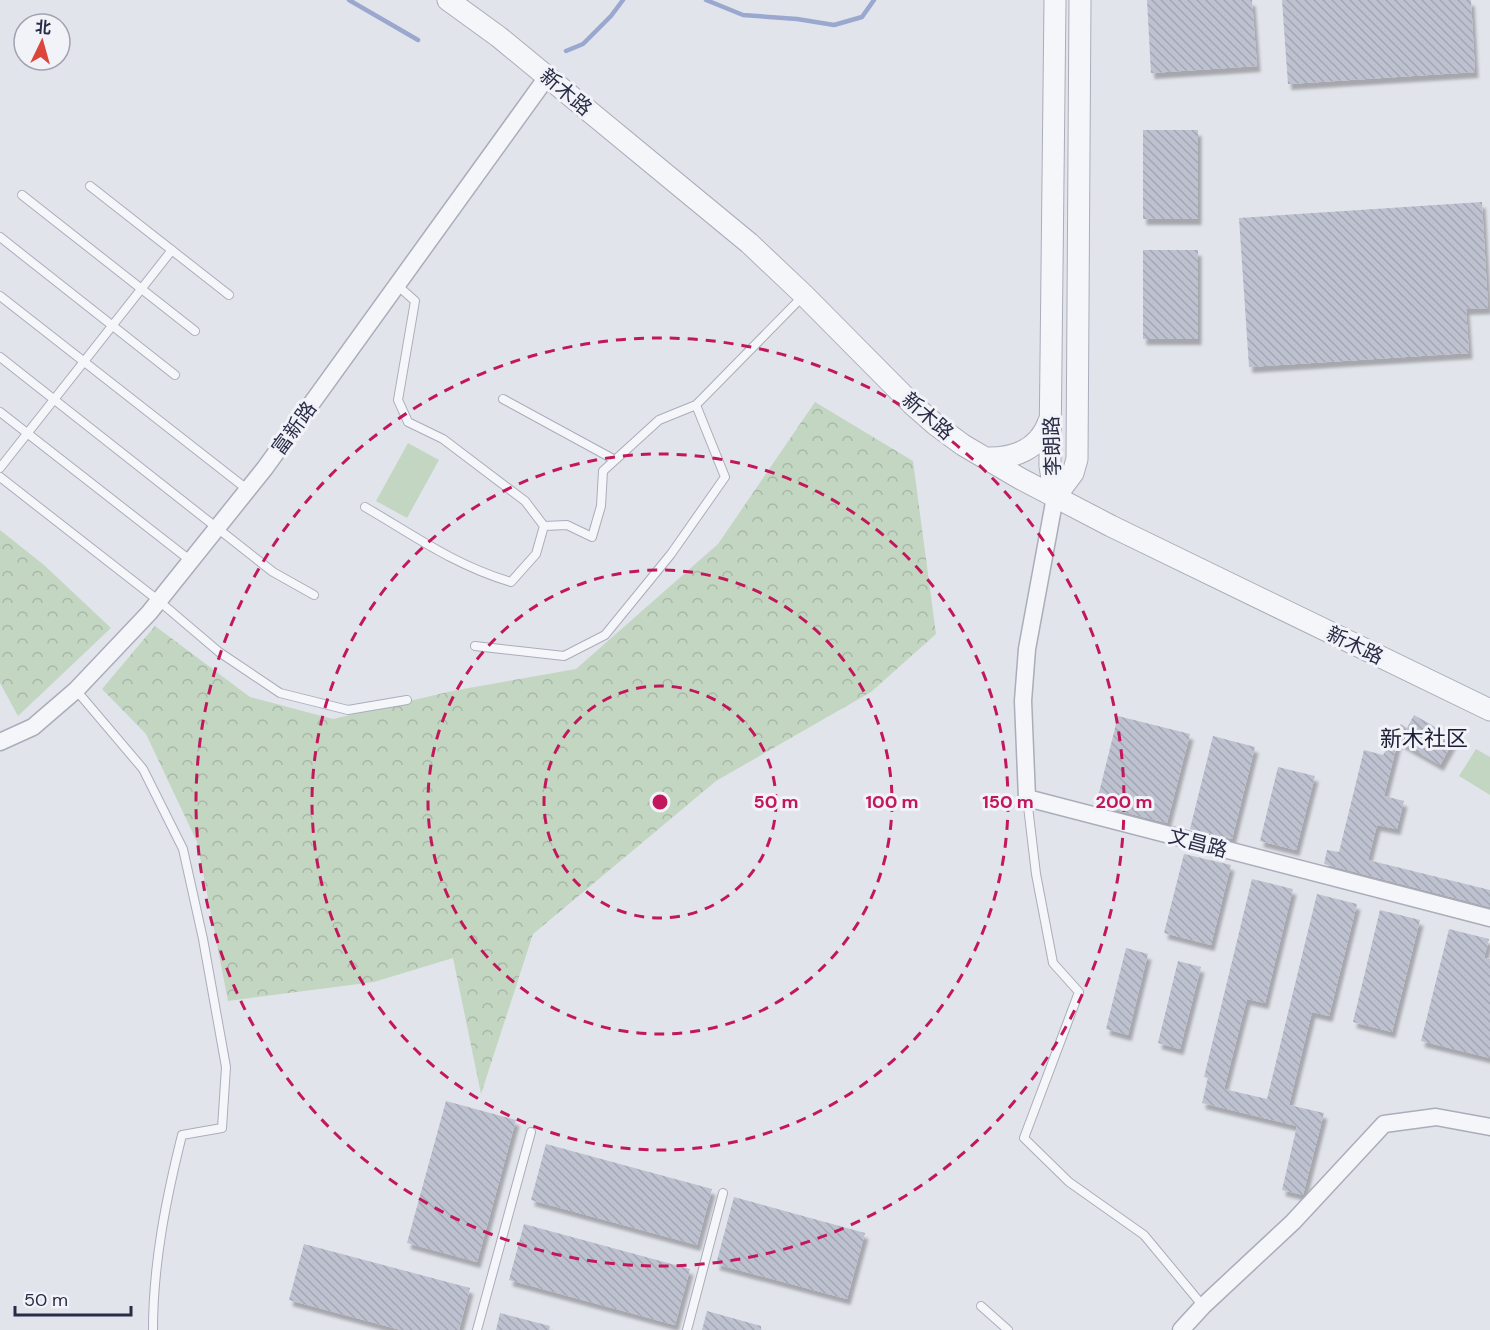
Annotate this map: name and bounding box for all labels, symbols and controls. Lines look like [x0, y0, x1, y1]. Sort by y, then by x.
north arrow [12, 12, 72, 72]
text: 北 [34, 16, 52, 39]
street label: 新木路 [535, 63, 597, 121]
street label: 新木路 [897, 387, 959, 445]
street label: 富新路 [266, 396, 322, 460]
street label: 李朗路 [1038, 416, 1066, 476]
street label: 新木路 [1322, 620, 1388, 670]
district label: 新木社区 [1380, 724, 1468, 753]
text: 50 m [753, 790, 799, 814]
text: 100 m [865, 790, 919, 814]
text: 150 m [982, 790, 1034, 814]
text: 200 m [1096, 790, 1152, 814]
centre of rings [650, 792, 670, 812]
street label: 文昌路 [1166, 823, 1230, 863]
scale bar [15, 1279, 130, 1317]
text: 50 m [24, 1288, 68, 1312]

